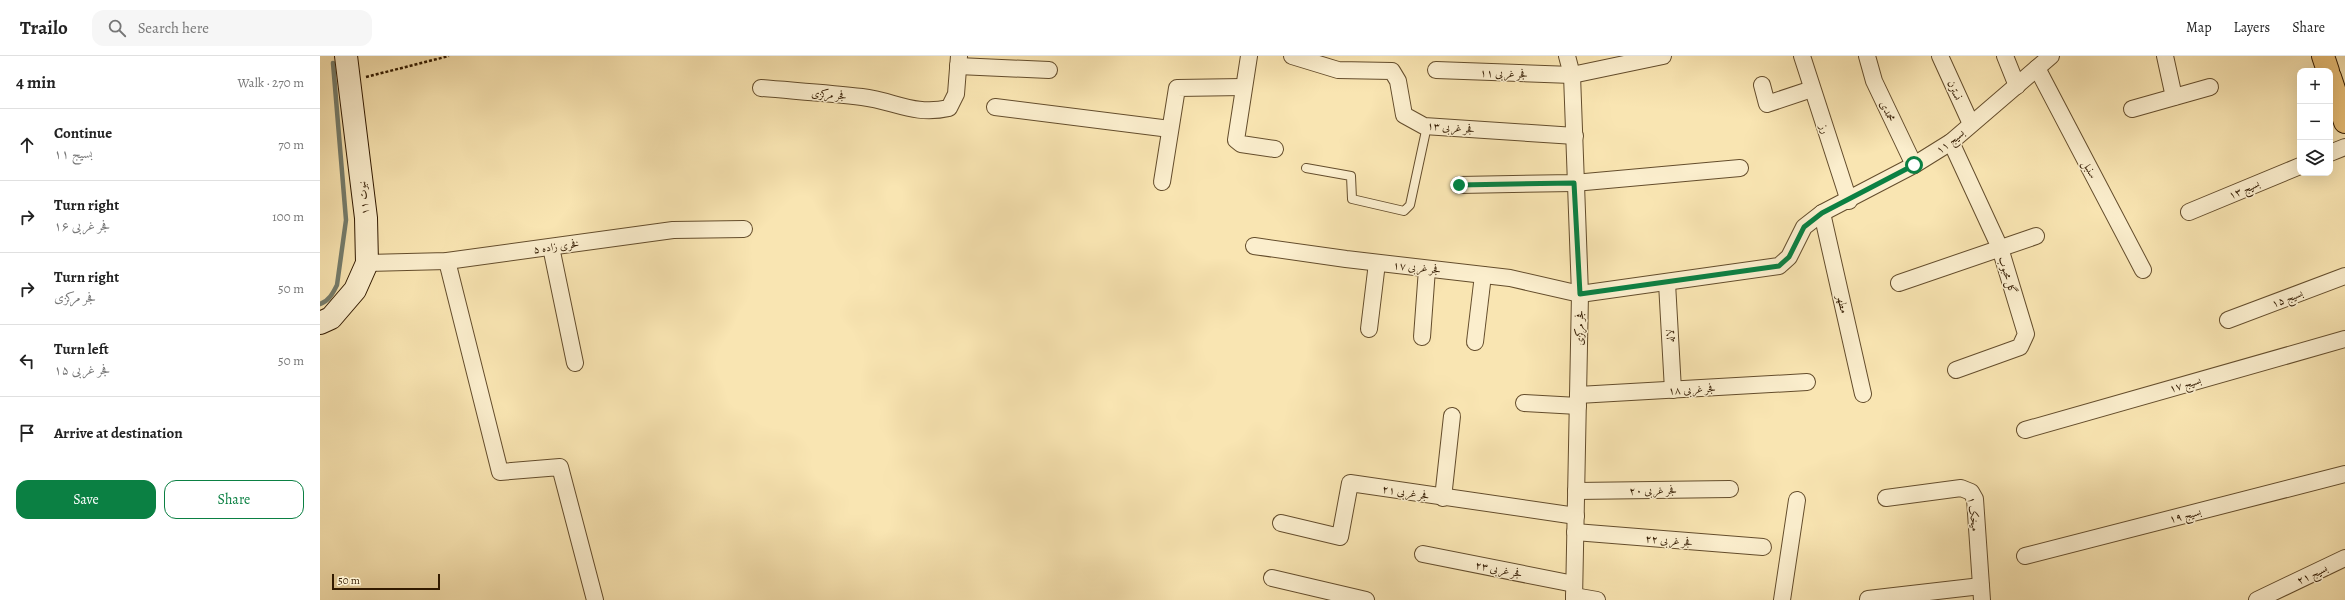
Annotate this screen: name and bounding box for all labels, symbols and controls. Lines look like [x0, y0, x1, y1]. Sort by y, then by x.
search box [92, 10, 372, 46]
text: Trailo [20, 15, 68, 41]
icon: search [106, 17, 128, 39]
text: Search here [138, 18, 209, 38]
text: Map [2186, 18, 2212, 37]
text: Layers [2234, 18, 2270, 37]
text: Share [2292, 18, 2325, 37]
street label: فجر غربی ۱۱ [1480, 65, 1528, 82]
map controls [2297, 68, 2333, 176]
button: + [2297, 68, 2333, 104]
text: 4 min [16, 71, 56, 94]
text: Walk · 270 m [238, 74, 304, 91]
street label: نسترن [1944, 78, 1965, 102]
street label: فجر مرکزی [811, 85, 847, 104]
street label: محمدی [1876, 98, 1899, 124]
button: − [2297, 104, 2333, 140]
street label: فجر غربی ۱۳ [1427, 118, 1475, 137]
street label: رز [1816, 122, 1833, 136]
text: Continue [54, 123, 112, 143]
street label: بسیج ۱۱ [1933, 125, 1970, 160]
icon: ahead [16, 134, 38, 156]
text: 70 m [278, 136, 304, 153]
button: layers [2297, 140, 2333, 176]
text: بسیج ۱۱ [54, 145, 93, 162]
route start [1905, 156, 1923, 174]
street label: سنبل [2078, 157, 2101, 181]
route end [1450, 176, 1468, 194]
street label: بسیج ۱۳ [2226, 176, 2264, 205]
street label: نبوت ۱۱ [354, 180, 373, 216]
text: Turn right [54, 195, 119, 215]
icon: right [16, 206, 38, 228]
text: 100 m [272, 208, 304, 225]
text: فجر غربی ۱۶ [54, 217, 110, 234]
street label: فخری زاده ۵ [532, 236, 580, 257]
street label: گل محبوب [1994, 255, 2020, 296]
street label: فجر غربی ۱۷ [1392, 258, 1441, 277]
text: Turn right [54, 267, 119, 287]
icon: right [16, 278, 38, 300]
text: 50 m [278, 280, 304, 297]
street label: بسیج ۱۵ [2269, 285, 2307, 314]
text: فجر مرکزی [54, 289, 96, 306]
street label: مطهر [1833, 292, 1852, 315]
street label: فجر مرکزی [1572, 310, 1587, 346]
street label: لاله [1663, 329, 1678, 343]
text: Turn left [54, 339, 109, 359]
icon: left [16, 350, 38, 372]
text: 50 m [278, 352, 304, 369]
text: فجر غربی ۱۵ [54, 361, 110, 378]
street label: بسیج ۱۷ [2167, 373, 2204, 399]
street label: فجر غربی ۱۸ [1668, 381, 1716, 398]
icon: arrive [16, 422, 38, 444]
text: Arrive at destination [54, 423, 183, 443]
button: Save [16, 480, 156, 519]
button: Share [164, 480, 304, 519]
street label: فجر غربی ۲۱ [1381, 481, 1431, 504]
street label: فجر غربی ۲۰ [1629, 483, 1677, 498]
street label: میخک ۱ [1964, 496, 1983, 532]
street label: بسیج ۱۹ [2167, 504, 2204, 530]
street label: فجر غربی ۲۲ [1645, 531, 1693, 550]
street label: فجر غربی ۲۳ [1474, 558, 1524, 581]
street label: بسیج ۲۱ [2294, 561, 2332, 591]
scale bar [332, 572, 440, 591]
text: 50 m [338, 573, 360, 588]

